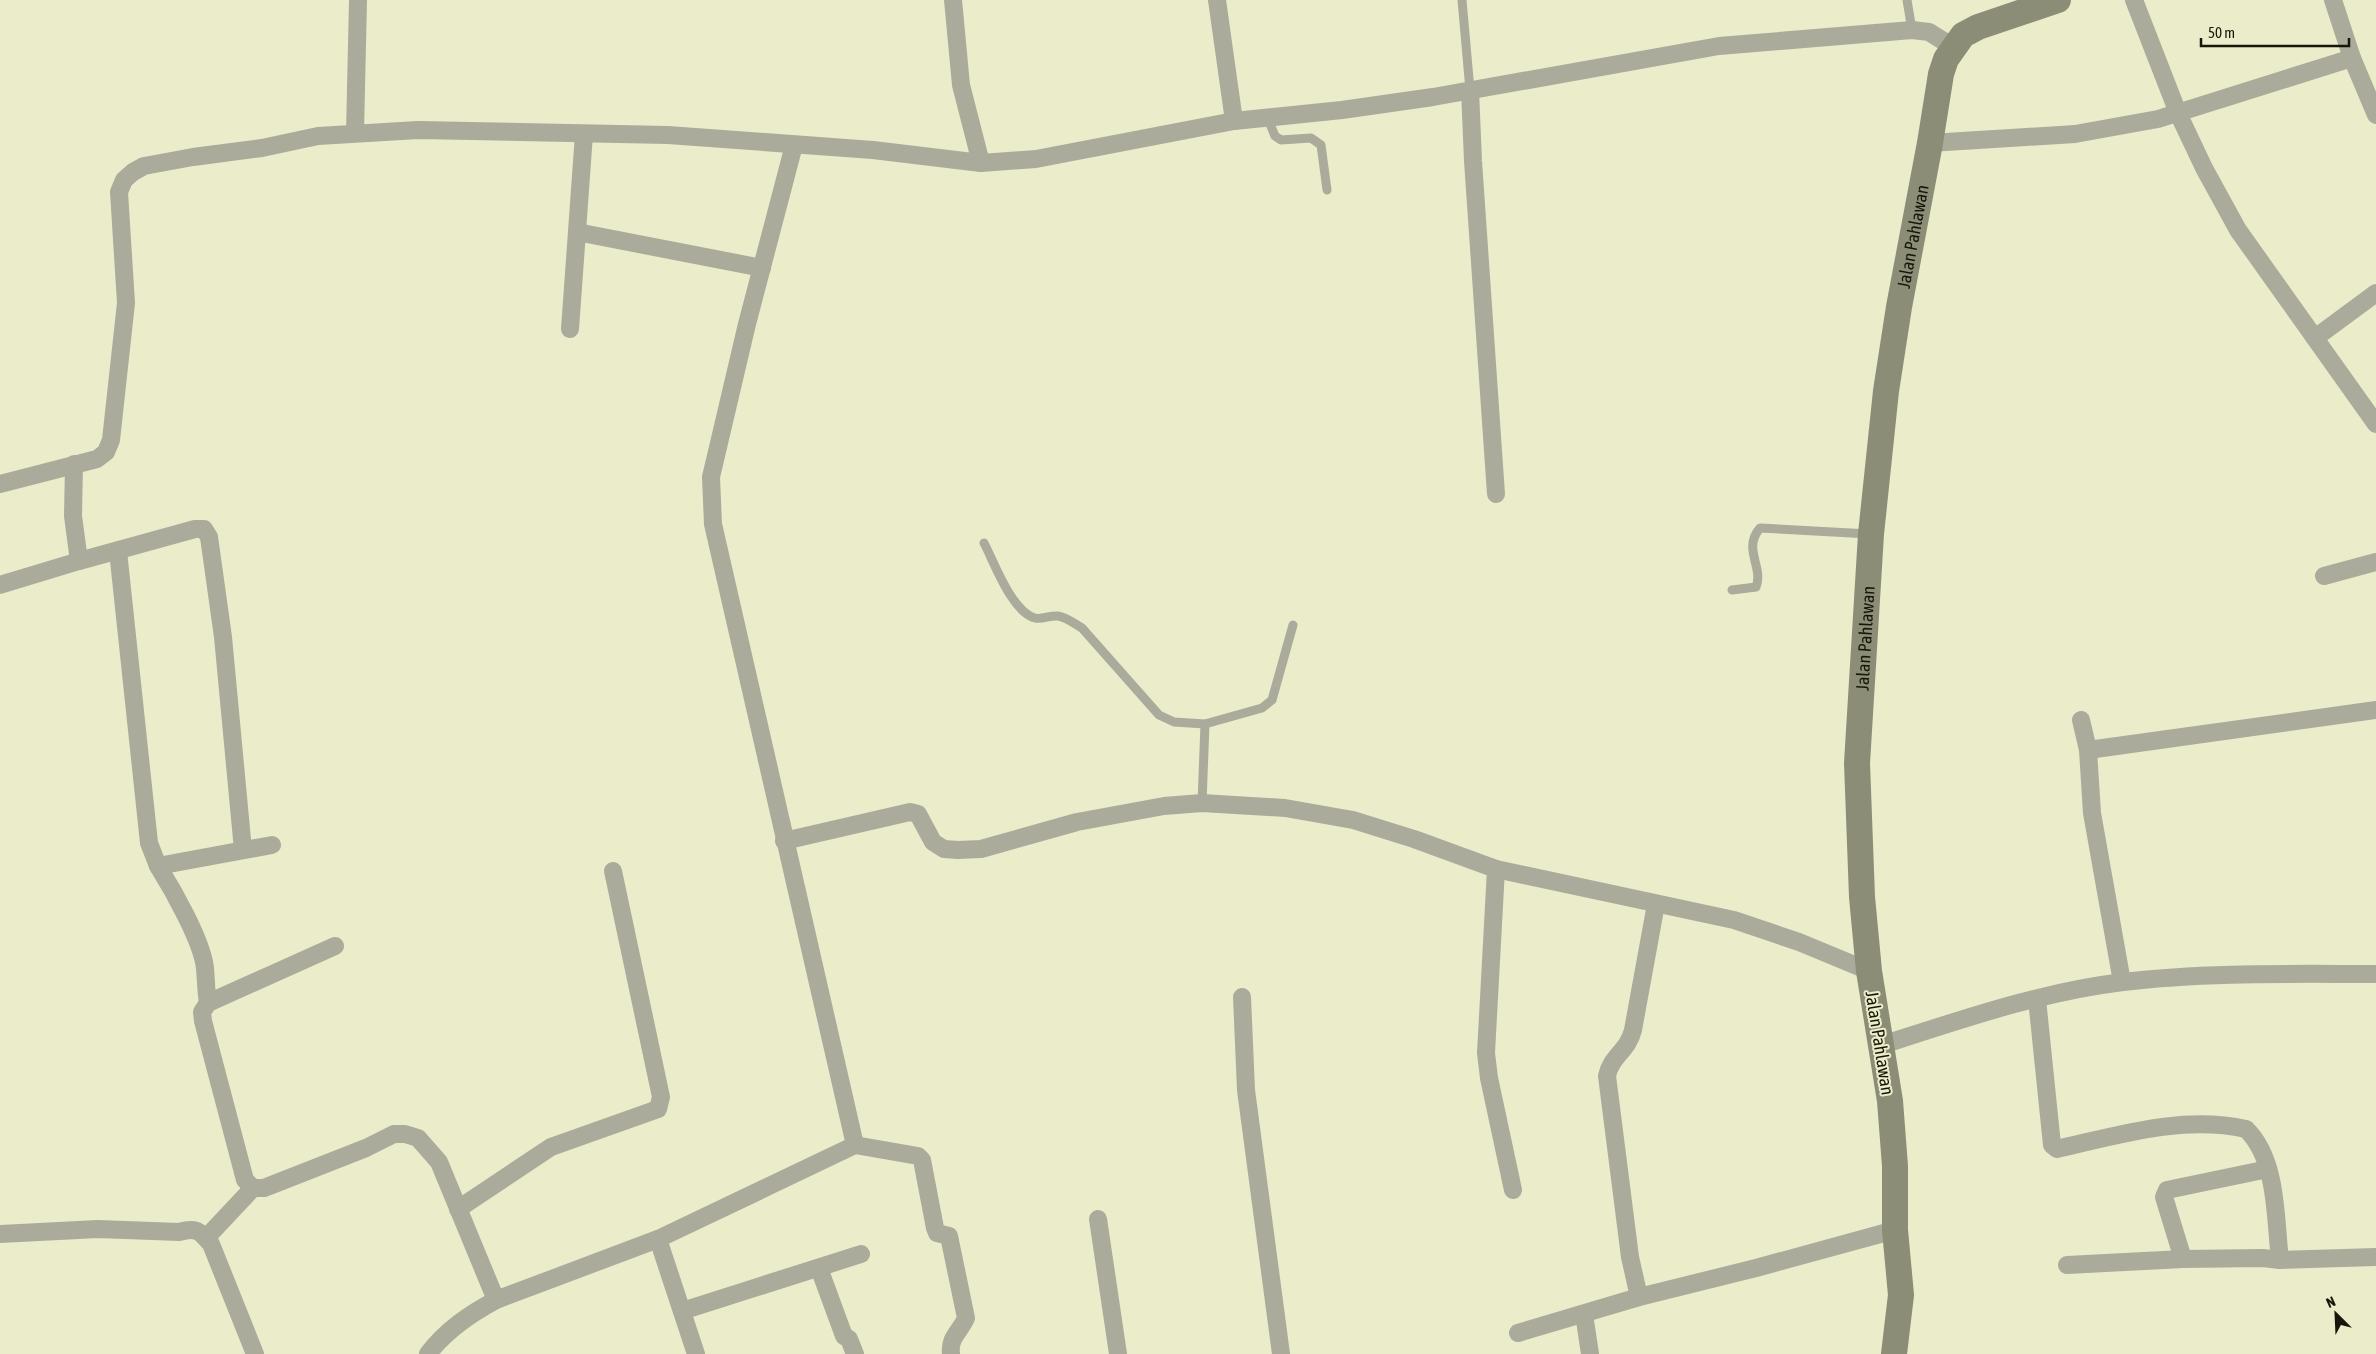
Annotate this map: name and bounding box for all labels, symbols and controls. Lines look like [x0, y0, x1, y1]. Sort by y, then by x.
scale bar [2201, 15, 2348, 47]
text: 50 m [2208, 24, 2235, 41]
street label: Jalan Pahlawan [1892, 183, 1932, 290]
street label: Jalan Pahlawan [1851, 585, 1878, 691]
street label: Jalan Pahlawan [1861, 990, 1899, 1096]
north arrow [2311, 1289, 2361, 1339]
text: N [2324, 1293, 2338, 1311]

